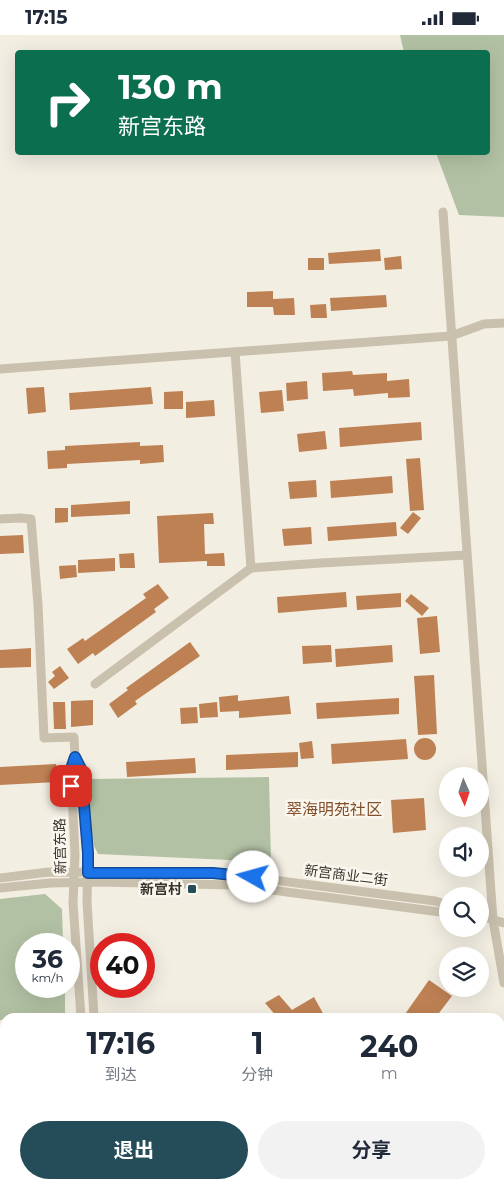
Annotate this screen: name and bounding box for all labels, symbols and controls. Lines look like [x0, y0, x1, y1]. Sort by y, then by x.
text: 17:15 [25, 6, 68, 29]
text: 130 m [118, 65, 223, 108]
icon: right [35, 70, 100, 135]
text: 新宫东路 [118, 113, 206, 140]
pin [50, 765, 92, 807]
north arrow [439, 767, 489, 817]
map controls [439, 767, 489, 997]
icon: arrive [57, 772, 85, 800]
district label: 翠海明苑社区 [286, 800, 382, 819]
street label: 新宫东路 [51, 818, 69, 874]
button: sound [439, 827, 489, 877]
position arrow [226, 850, 278, 902]
street label: 新宫商业二街 [303, 861, 389, 889]
place label: 新宫村 [140, 880, 182, 898]
marker: 新宫村 [186, 883, 198, 895]
button: search [439, 887, 489, 937]
speed limit sign: 40 [90, 933, 155, 998]
text: 36 [32, 944, 63, 974]
button: layers [439, 947, 489, 997]
text: km/h [31, 970, 64, 985]
text: 17:16 [87, 1025, 155, 1062]
text: 1 [252, 1025, 263, 1062]
text: 240 [360, 1028, 418, 1065]
text: m [381, 1064, 398, 1083]
text: 到达 [105, 1065, 137, 1084]
text: 分钟 [242, 1065, 274, 1084]
button: 退出 [20, 1121, 248, 1179]
button: 分享 [258, 1121, 485, 1179]

